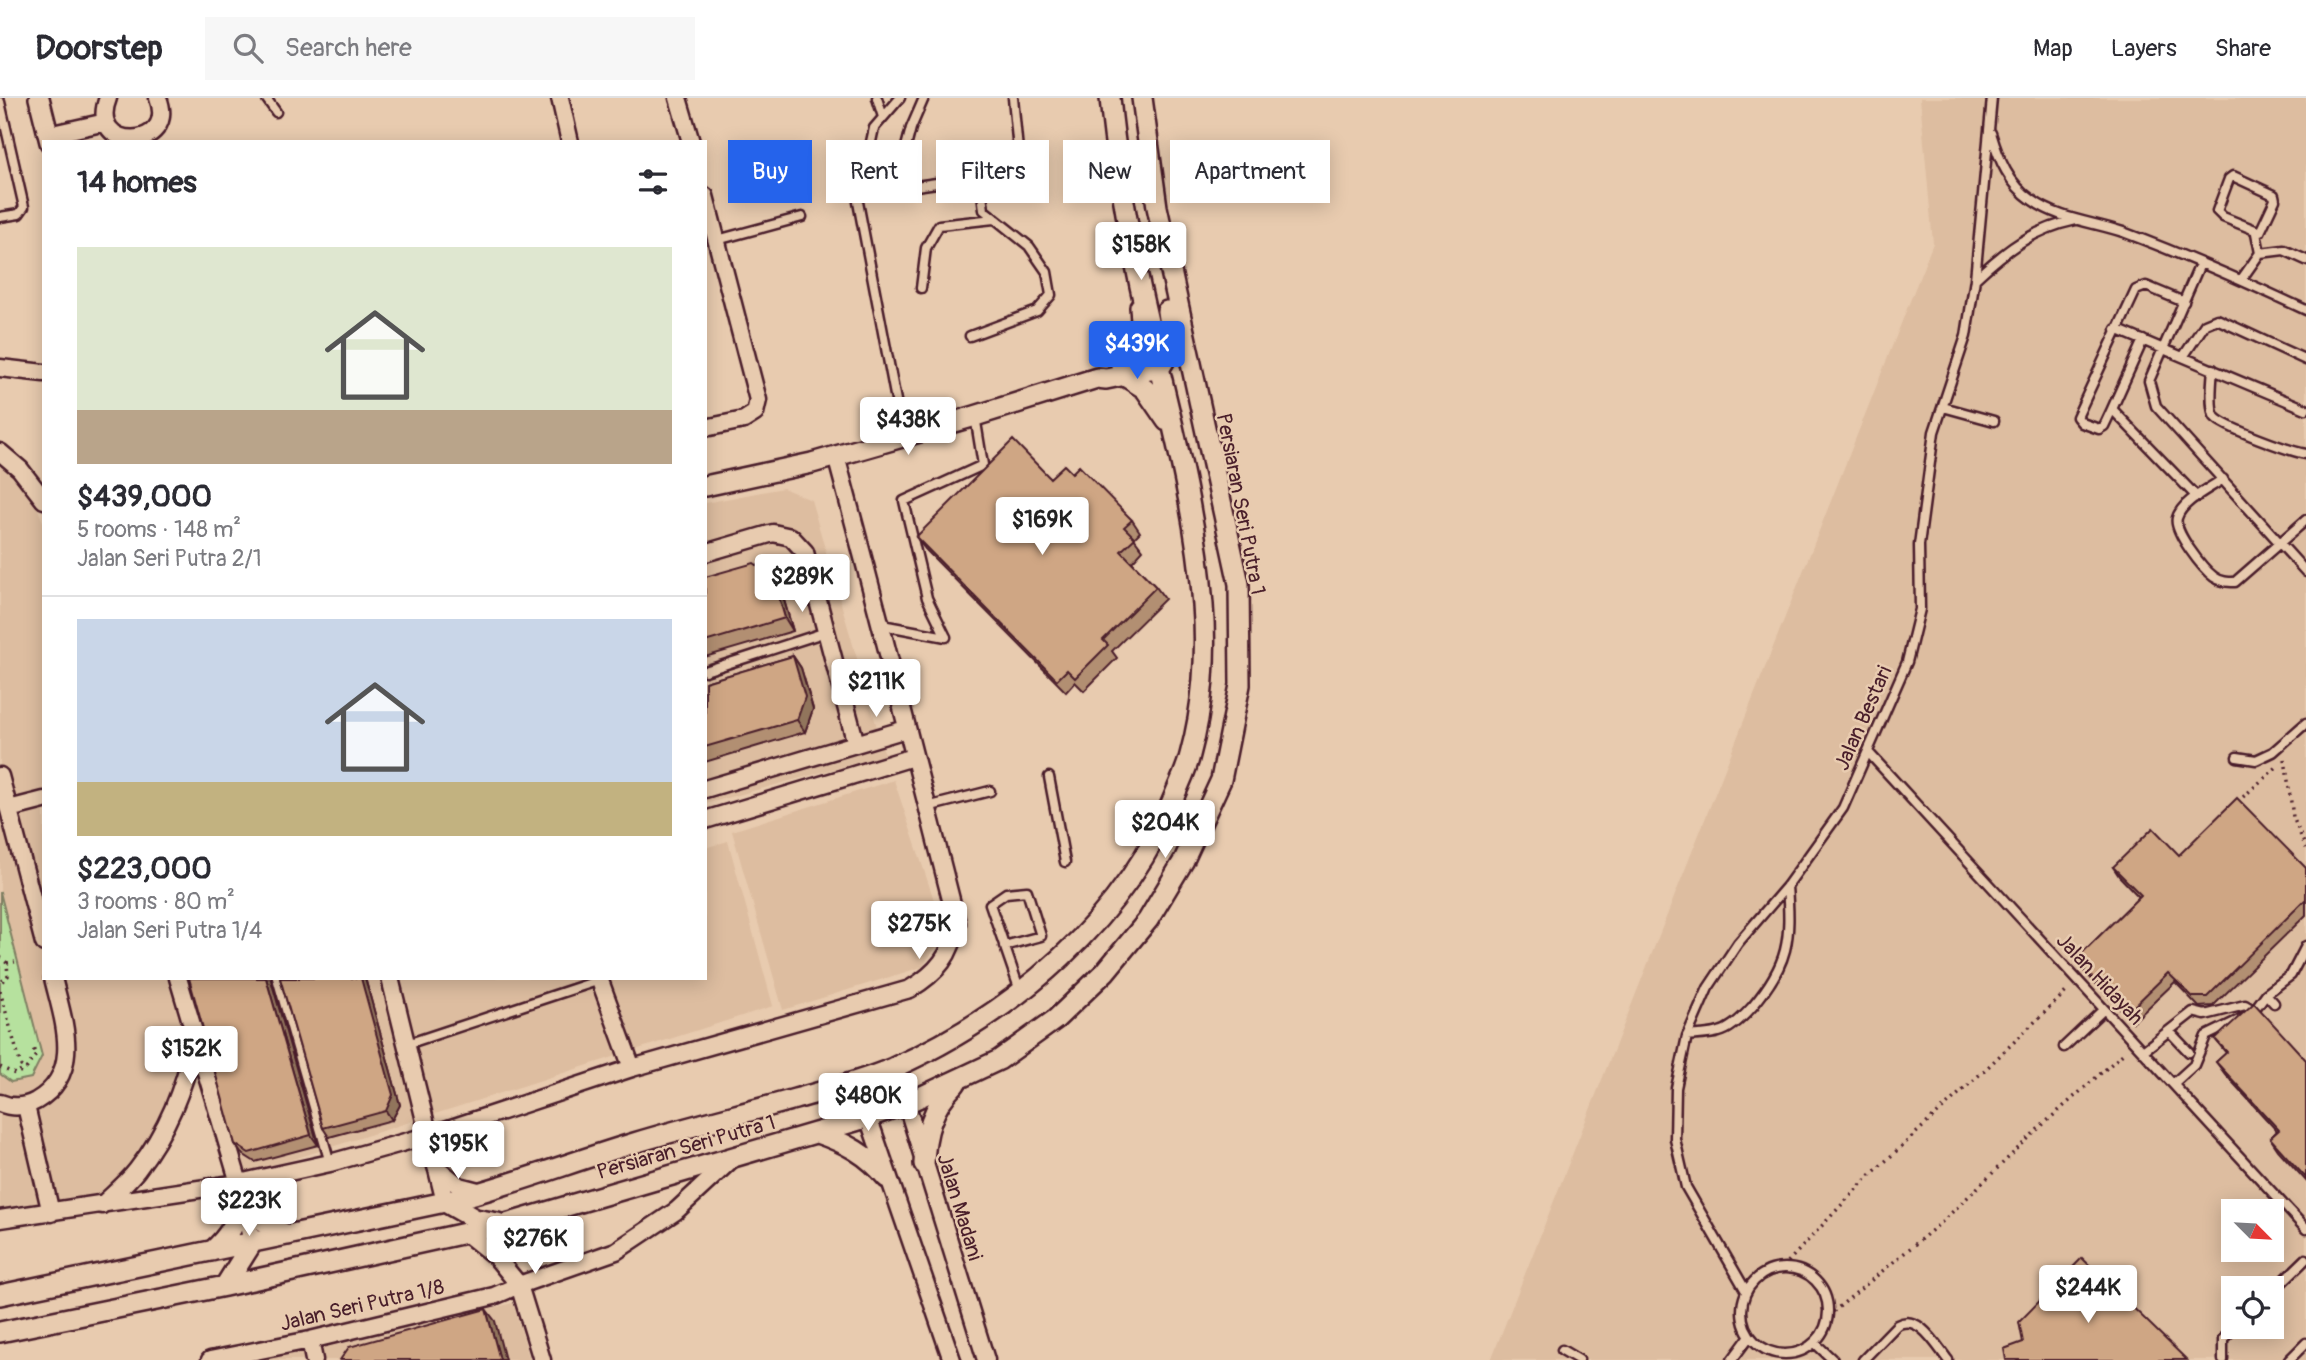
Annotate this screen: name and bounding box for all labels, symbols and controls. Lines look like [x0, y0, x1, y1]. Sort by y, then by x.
search box [205, 17, 695, 80]
text: Doorstep [35, 28, 163, 69]
icon: search [229, 29, 267, 67]
text: Search here [285, 32, 412, 64]
text: Map [2033, 34, 2073, 63]
text: Layers [2111, 34, 2177, 63]
text: Share [2215, 34, 2271, 63]
chip: Buy [728, 140, 812, 203]
chip: Rent [826, 140, 922, 203]
chip: Filters [936, 140, 1049, 203]
chip: New [1063, 140, 1156, 203]
chip: Apartment [1170, 140, 1330, 203]
icon: filters [634, 163, 672, 201]
text: 14 homes [77, 164, 197, 201]
pin: $158K [1092, 222, 1190, 282]
text: $158K [1111, 230, 1171, 259]
icon: home [312, 292, 438, 418]
pin: $439K [1088, 322, 1186, 381]
text: $439K [1105, 329, 1169, 358]
pin: $438K [859, 398, 957, 457]
text: $438K [876, 405, 940, 434]
street label: Persiaran Seri Putra 1 [1210, 411, 1271, 597]
text: $439,000 [77, 478, 212, 515]
pin: $169K [993, 498, 1091, 557]
text: $169K [1012, 505, 1072, 534]
text: 5 rooms · 148 m² [77, 515, 241, 544]
text: Jalan Seri Putra 2/1 [77, 544, 262, 573]
pin: $289K [753, 554, 851, 614]
text: $289K [771, 562, 833, 591]
pin: $211K [827, 660, 925, 719]
street label: Jalan Bestari [1828, 662, 1899, 775]
icon: home [312, 664, 438, 790]
text: $211K [847, 667, 905, 696]
pin: $204K [1116, 800, 1214, 860]
text: $204K [1131, 808, 1199, 837]
text: $223,000 [77, 850, 212, 887]
text: 3 rooms · 80 m² [77, 887, 235, 916]
pin: $275K [870, 902, 968, 961]
text: $275K [887, 909, 951, 938]
text: Jalan Seri Putra 1/4 [77, 916, 262, 945]
street label: Jalan Hidayah [2050, 928, 2149, 1031]
pin: $152K [142, 1026, 240, 1086]
text: $152K [161, 1034, 221, 1063]
pin: $480K [819, 1074, 917, 1133]
text: $480K [835, 1081, 901, 1110]
street label: Persiaran Seri Putra 1 [594, 1109, 779, 1186]
pin: $195K [409, 1122, 507, 1181]
text: $195K [428, 1129, 488, 1158]
street label: Jalan Madani [930, 1150, 989, 1264]
pin: $223K [200, 1178, 298, 1238]
text: $223K [217, 1186, 281, 1215]
north arrow [2221, 1199, 2284, 1262]
map controls [2221, 1199, 2284, 1339]
pin: $276K [486, 1216, 584, 1276]
text: $276K [503, 1224, 567, 1253]
pin: $244K [2039, 1266, 2137, 1325]
street label: Jalan Seri Putra 1/8 [277, 1273, 447, 1337]
text: $244K [2055, 1273, 2121, 1302]
button: locate [2221, 1276, 2284, 1339]

